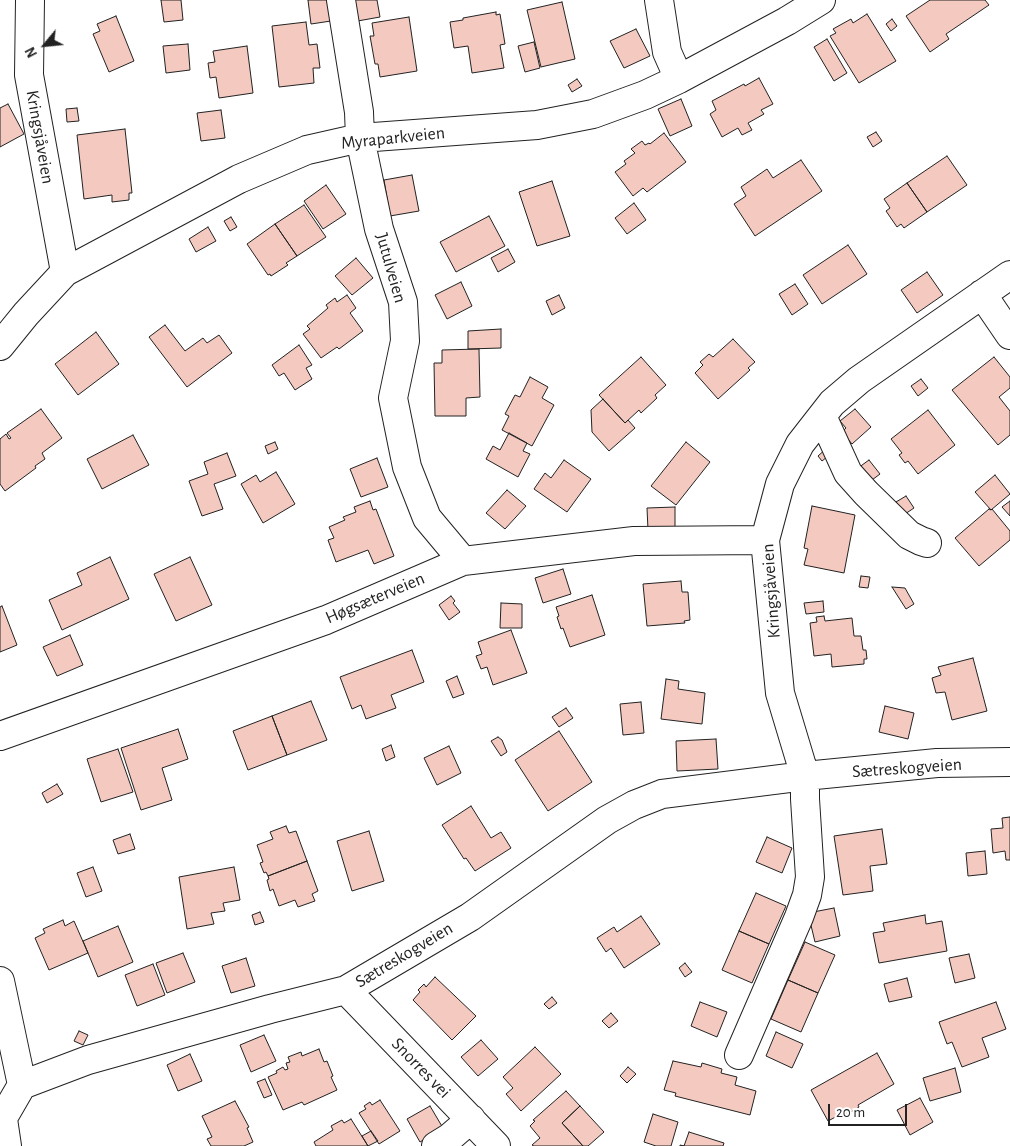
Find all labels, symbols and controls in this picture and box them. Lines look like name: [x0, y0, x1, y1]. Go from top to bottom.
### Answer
north arrow: [20, 20, 70, 70]
text: N: [23, 44, 40, 60]
street label: Kringsjåveien: [21, 88, 59, 186]
street label: Myraparkveien: [340, 122, 446, 154]
street label: Jutulveien: [371, 231, 411, 305]
street label: Kringsjåveien: [757, 543, 785, 639]
street label: Høgsæterveien: [322, 567, 428, 629]
street label: Sætreskogveien: [851, 753, 963, 783]
street label: Sætreskogveien: [351, 917, 457, 993]
street label: Snorres vei: [387, 1033, 455, 1103]
scale bar: [830, 1094, 909, 1126]
text: 20 m: [836, 1105, 865, 1120]

